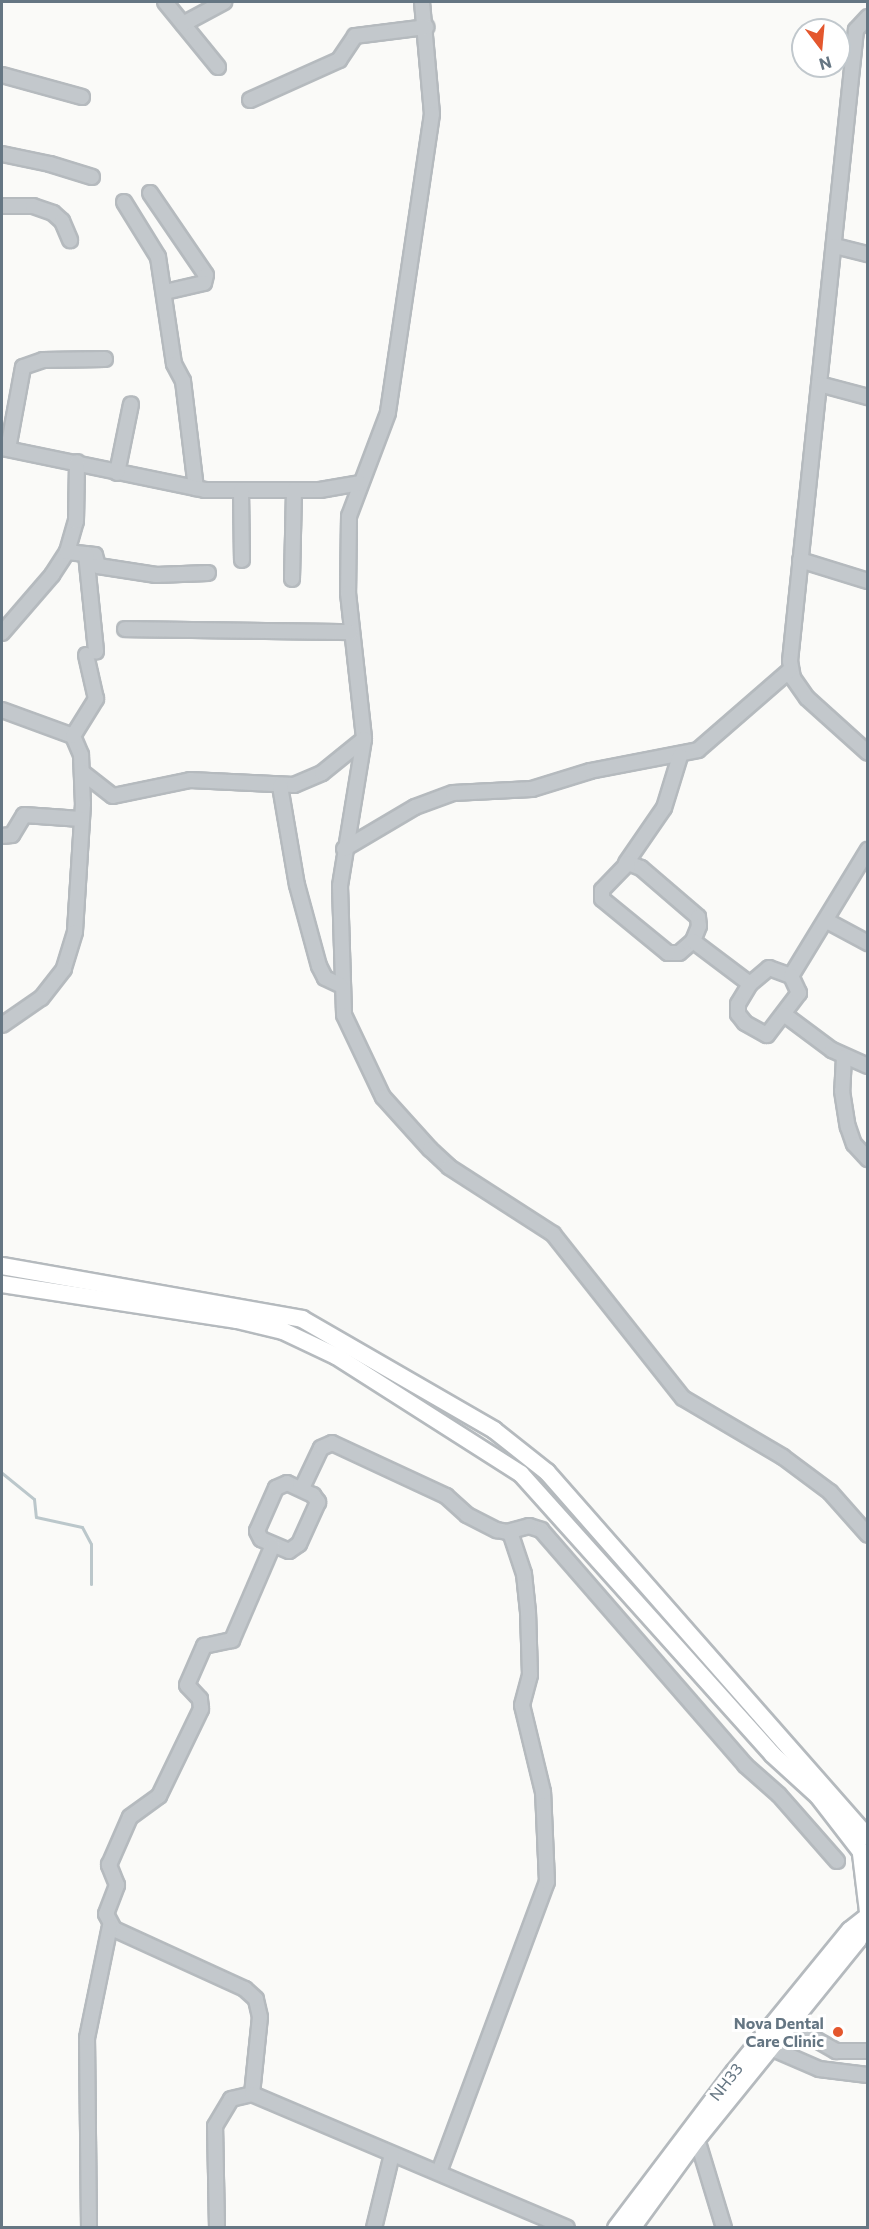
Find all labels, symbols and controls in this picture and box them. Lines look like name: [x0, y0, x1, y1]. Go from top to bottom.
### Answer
north arrow: [791, 18, 851, 78]
text: N: [817, 53, 834, 75]
place label: Nova Dental Care Clinic: [734, 2013, 824, 2051]
marker: Nova Dental Care Clinic: [829, 2023, 847, 2041]
street label: NH33: [705, 2059, 747, 2105]

